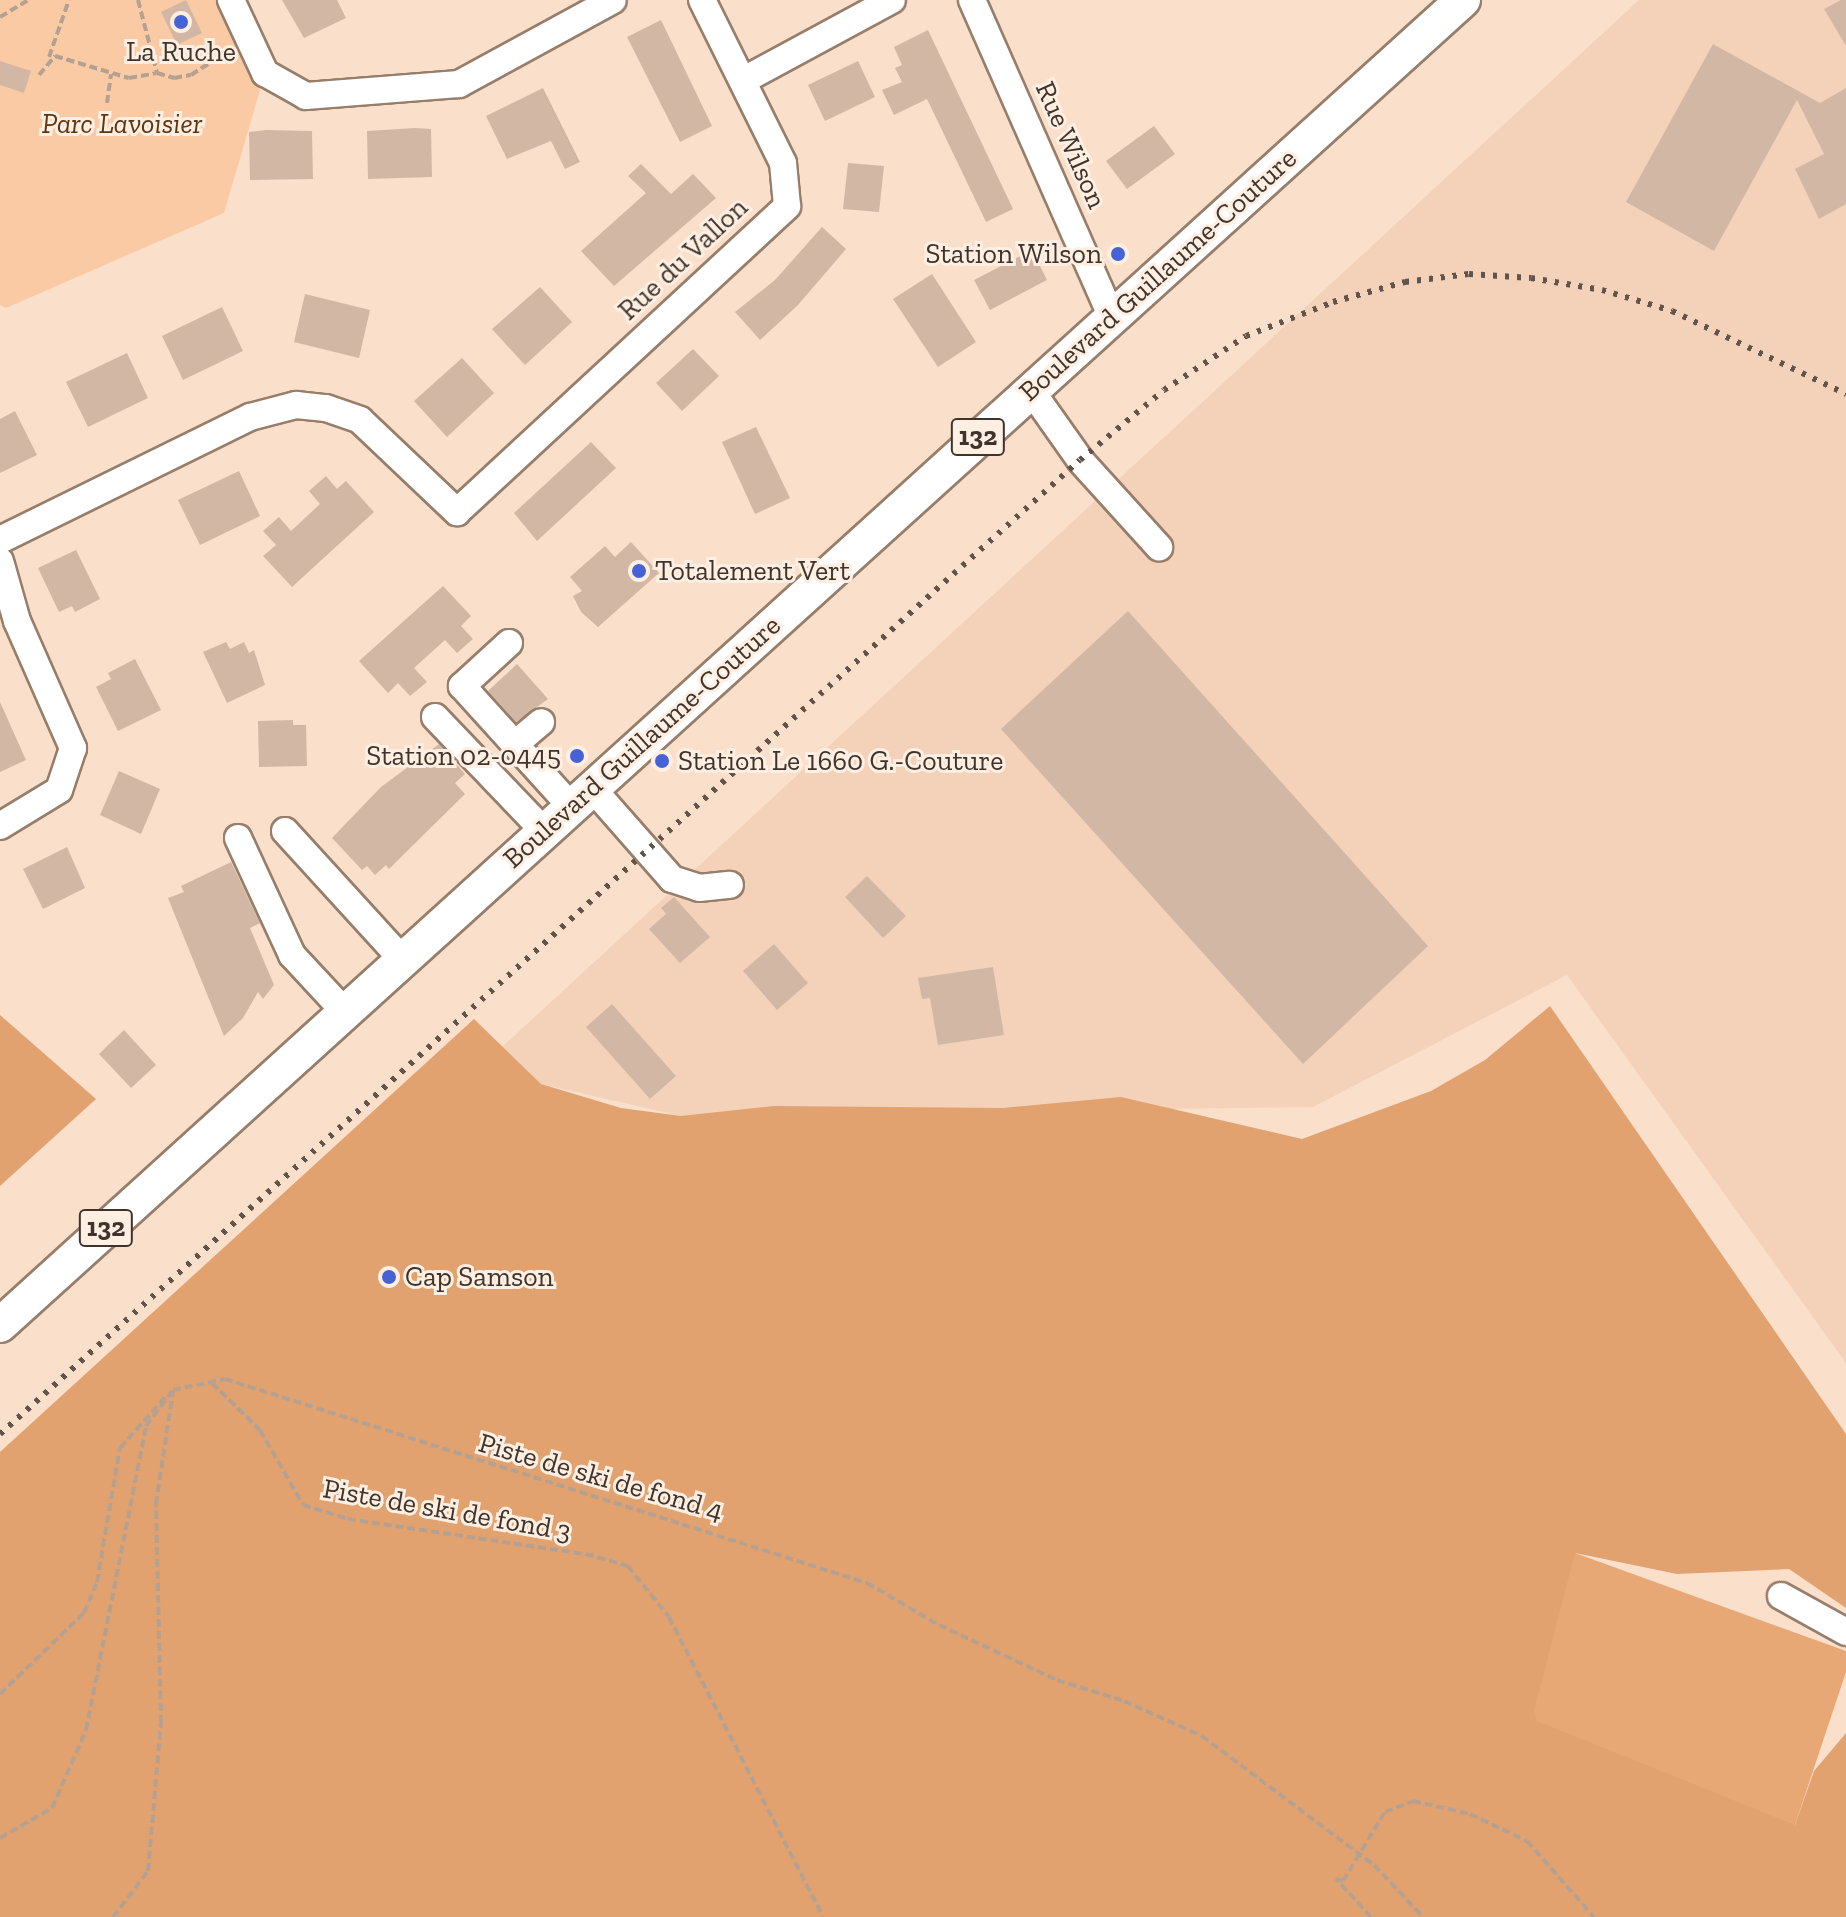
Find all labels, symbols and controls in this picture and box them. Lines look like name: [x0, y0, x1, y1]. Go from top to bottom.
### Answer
marker: La Ruche: [172, 13, 190, 31]
place label: La Ruche: [126, 35, 236, 69]
street label: Rue Wilson: [1028, 76, 1114, 214]
park label: Parc Lavoisier: [42, 107, 202, 141]
street label: Boulevard Guillaume-Couture: [1012, 142, 1304, 408]
street label: Rue du Vallon: [611, 190, 755, 328]
place label: Station Wilson: [925, 237, 1102, 271]
marker: Station Wilson: [1109, 245, 1127, 263]
road number: 132: [950, 415, 1006, 459]
place label: Totalement Vert: [655, 554, 851, 588]
marker: Totalement Vert: [630, 562, 648, 580]
street label: Boulevard Guillaume-Couture: [496, 609, 788, 875]
place label: Station 02-0445: [366, 739, 561, 773]
place label: Station Le 1660 G.-Couture: [678, 744, 1003, 778]
marker: Station 02-0445: [568, 747, 586, 765]
marker: Station Le 1660 G.-Couture: [653, 752, 671, 770]
road number: 132: [78, 1206, 134, 1250]
place label: Cap Samson: [405, 1260, 554, 1294]
marker: Cap Samson: [380, 1268, 398, 1286]
street label: Piste de ski de fond 4: [475, 1426, 727, 1528]
street label: Piste de ski de fond 3: [320, 1472, 574, 1548]

